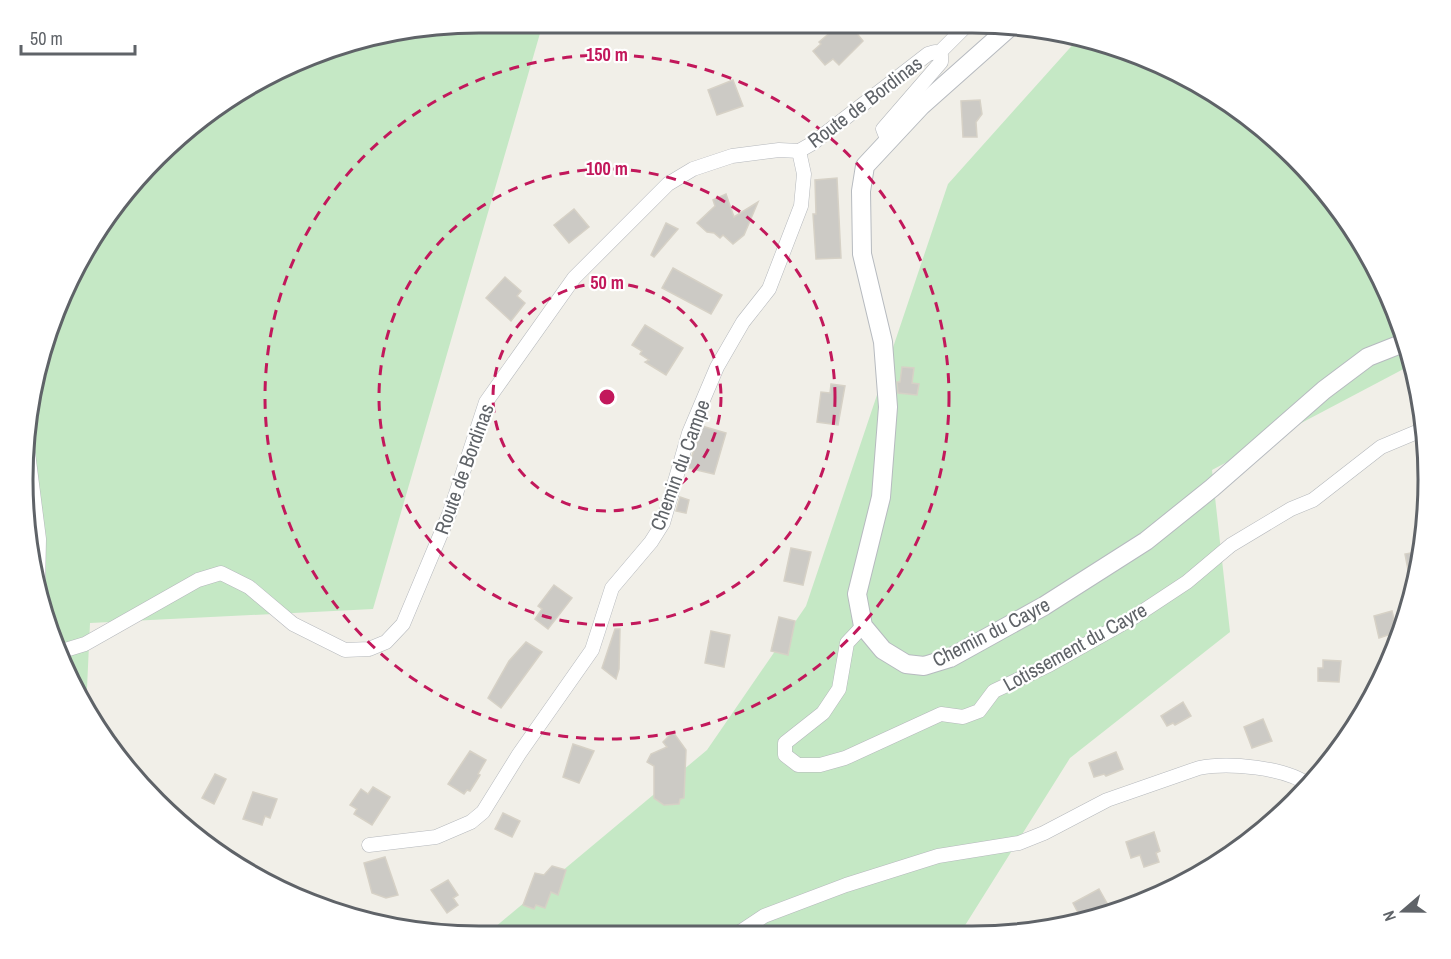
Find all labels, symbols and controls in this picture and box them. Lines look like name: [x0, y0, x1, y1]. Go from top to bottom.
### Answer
scale bar: [21, 18, 135, 56]
text: 50 m: [30, 26, 63, 51]
text: 150 m: [586, 42, 628, 67]
street label: Route de Bordinas: [802, 50, 927, 154]
text: 100 m: [586, 156, 628, 181]
text: 50 m: [590, 270, 624, 295]
centre of rings: [597, 387, 617, 407]
street label: Chemin du Campe: [643, 396, 716, 534]
street label: Route de Bordinas: [427, 400, 500, 538]
street label: Chemin du Cayre: [927, 590, 1054, 673]
street label: Lotissement du Cayre: [998, 596, 1151, 697]
north arrow: [1373, 881, 1433, 941]
text: N: [1377, 908, 1401, 924]

